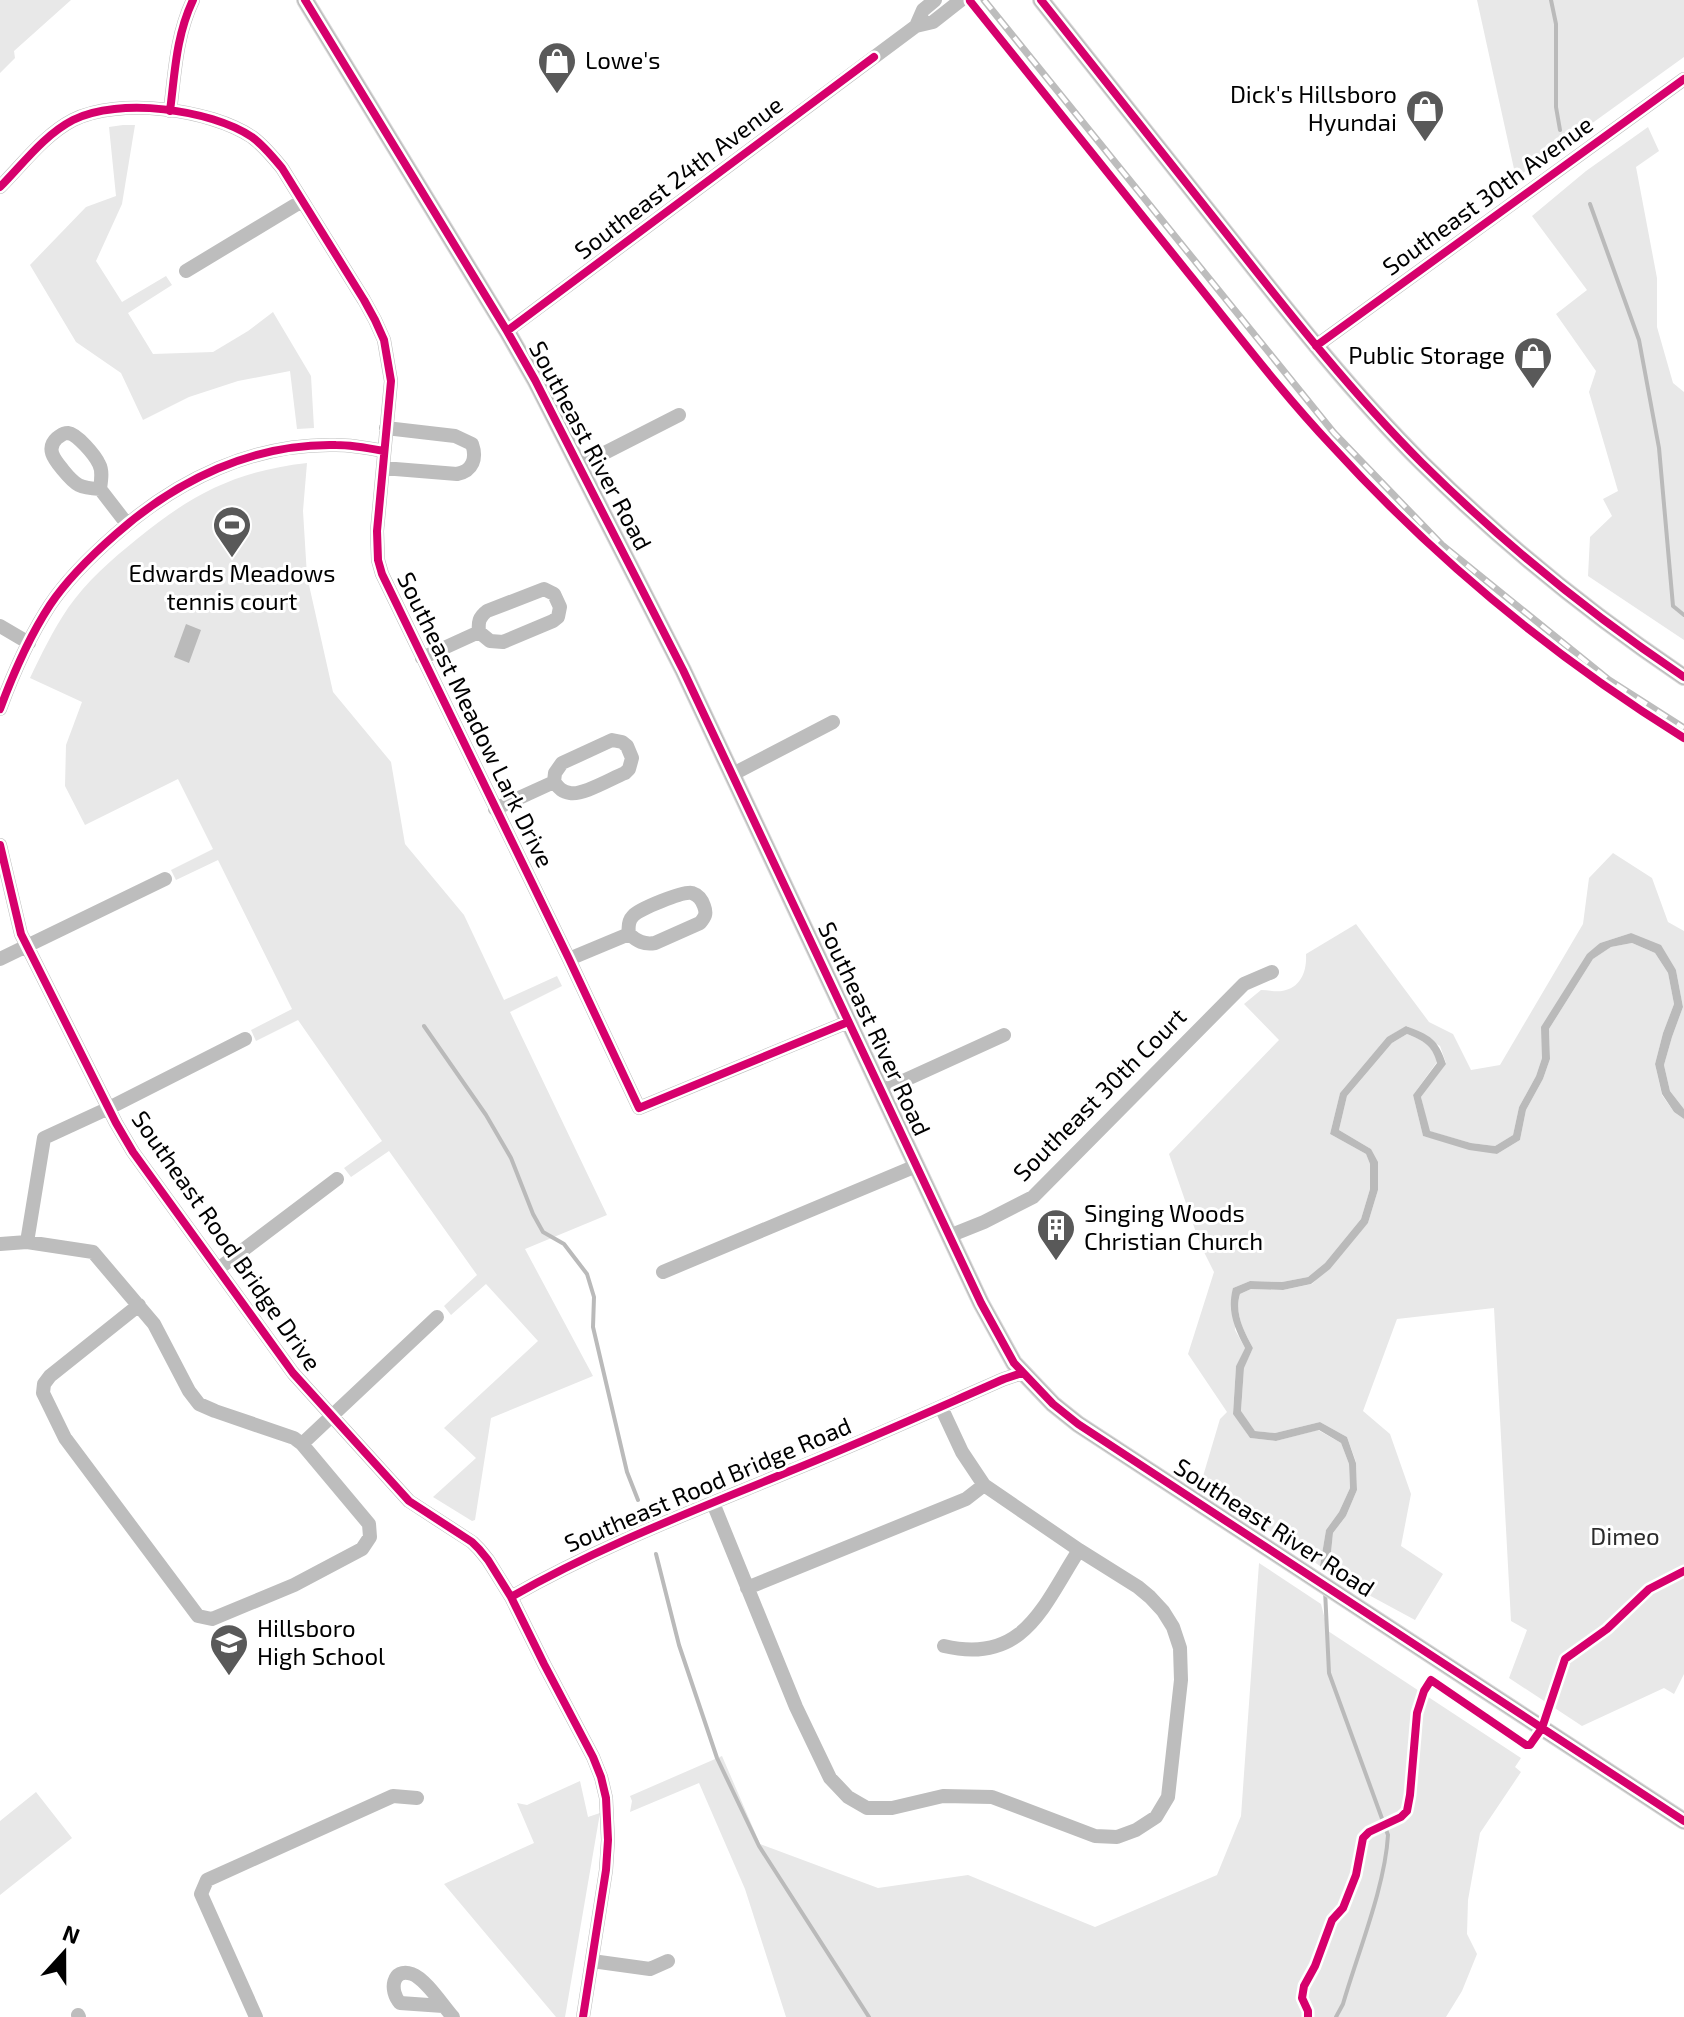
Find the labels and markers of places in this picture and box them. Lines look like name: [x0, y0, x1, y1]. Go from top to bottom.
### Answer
shop icon: Lowe's: [536, 40, 578, 95]
place label: Lowe's: [585, 45, 660, 74]
place label: Dick's Hillsboro Hyundai: [1230, 79, 1397, 136]
shop icon: Dick's Hillsboro Hyundai: [1404, 88, 1446, 143]
shop icon: Public Storage: [1512, 335, 1554, 390]
place label: Public Storage: [1348, 340, 1505, 369]
sports icon: Edwards Meadows tennis court: [211, 504, 253, 559]
place label: Edwards Meadows tennis court: [128, 558, 336, 615]
place label: Singing Woods Christian Church: [1084, 1198, 1263, 1255]
building icon: Singing Woods Christian Church: [1035, 1207, 1077, 1262]
place label: Hillsboro High School: [257, 1613, 385, 1670]
school or university icon: Hillsboro High School: [208, 1622, 250, 1677]

